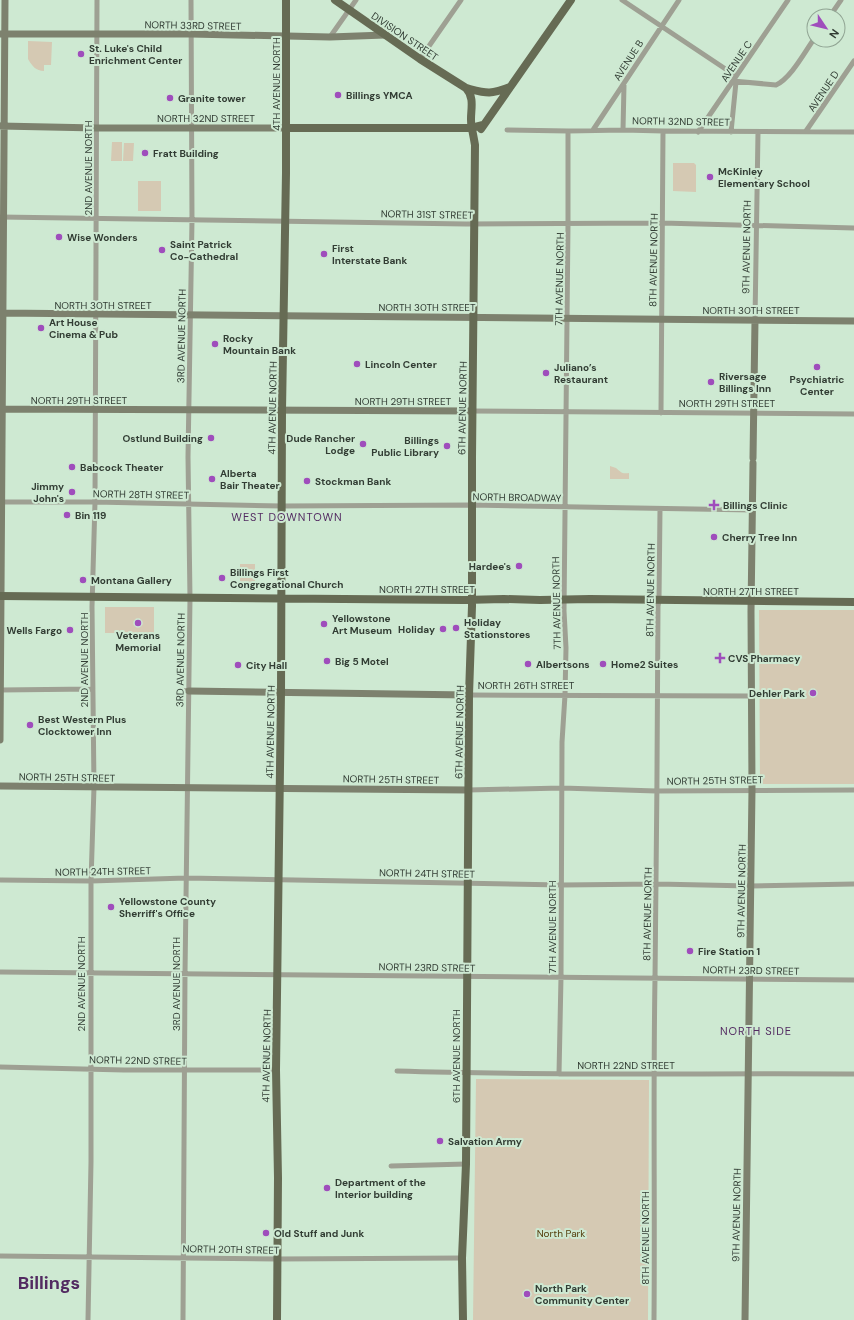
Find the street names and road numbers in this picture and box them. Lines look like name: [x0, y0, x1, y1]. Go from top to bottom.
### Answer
street label: DIVISION STREET: [369, 9, 441, 64]
street label: NORTH 33RD STREET: [144, 18, 242, 33]
street label: 4TH AVENUE NORTH: [270, 37, 283, 131]
street label: AVENUE B: [610, 38, 646, 83]
street label: AVENUE C: [718, 38, 755, 84]
street label: AVENUE D: [805, 68, 842, 114]
street label: NORTH 32ND STREET: [157, 112, 255, 125]
street label: NORTH 32ND STREET: [632, 114, 730, 129]
street label: 2ND AVENUE NORTH: [82, 120, 95, 216]
street label: 9TH AVENUE NORTH: [739, 200, 754, 294]
street label: NORTH 31ST STREET: [381, 207, 474, 222]
street label: 8TH AVENUE NORTH: [646, 213, 661, 307]
street label: 7TH AVENUE NORTH: [552, 232, 567, 326]
street label: 3RD AVENUE NORTH: [174, 289, 189, 383]
street label: NORTH 30TH STREET: [54, 299, 152, 312]
street label: NORTH 30TH STREET: [378, 301, 476, 314]
street label: NORTH 30TH STREET: [702, 304, 800, 317]
street label: 4TH AVENUE NORTH: [265, 361, 280, 455]
street label: 6TH AVENUE NORTH: [455, 361, 470, 455]
street label: NORTH 29TH STREET: [31, 394, 128, 407]
street label: NORTH 29TH STREET: [355, 395, 452, 408]
street label: NORTH 29TH STREET: [679, 397, 776, 410]
street label: NORTH 28TH STREET: [93, 487, 190, 502]
street label: NORTH BROADWAY: [472, 490, 562, 505]
street label: 8TH AVENUE NORTH: [643, 543, 658, 637]
street label: 7TH AVENUE NORTH: [549, 556, 564, 650]
street label: NORTH 27TH STREET: [379, 583, 475, 596]
street label: NORTH 27TH STREET: [703, 585, 799, 598]
street label: 2ND AVENUE NORTH: [78, 612, 91, 708]
street label: 3RD AVENUE NORTH: [173, 613, 188, 707]
street label: NORTH 26TH STREET: [478, 679, 575, 692]
street label: 4TH AVENUE NORTH: [263, 685, 278, 779]
street label: 6TH AVENUE NORTH: [452, 685, 467, 779]
street label: NORTH 25TH STREET: [19, 770, 116, 785]
street label: NORTH 25TH STREET: [343, 772, 440, 787]
street label: NORTH 25TH STREET: [667, 773, 764, 788]
street label: 9TH AVENUE NORTH: [734, 844, 749, 938]
street label: NORTH 24TH STREET: [55, 864, 152, 879]
street label: NORTH 24TH STREET: [379, 866, 476, 881]
street label: 8TH AVENUE NORTH: [640, 867, 655, 961]
street label: 7TH AVENUE NORTH: [546, 880, 559, 974]
street label: 2ND AVENUE NORTH: [75, 936, 88, 1032]
street label: 3RD AVENUE NORTH: [170, 937, 183, 1031]
street label: NORTH 23RD STREET: [378, 960, 476, 975]
street label: NORTH 23RD STREET: [702, 963, 800, 978]
street label: 4TH AVENUE NORTH: [259, 1009, 274, 1103]
street label: 6TH AVENUE NORTH: [450, 1009, 463, 1103]
street label: NORTH 22ND STREET: [89, 1053, 187, 1068]
street label: NORTH 22ND STREET: [577, 1059, 675, 1072]
street label: 9TH AVENUE NORTH: [729, 1168, 744, 1262]
street label: 8TH AVENUE NORTH: [639, 1191, 652, 1285]
street label: NORTH 20TH STREET: [182, 1242, 280, 1257]

